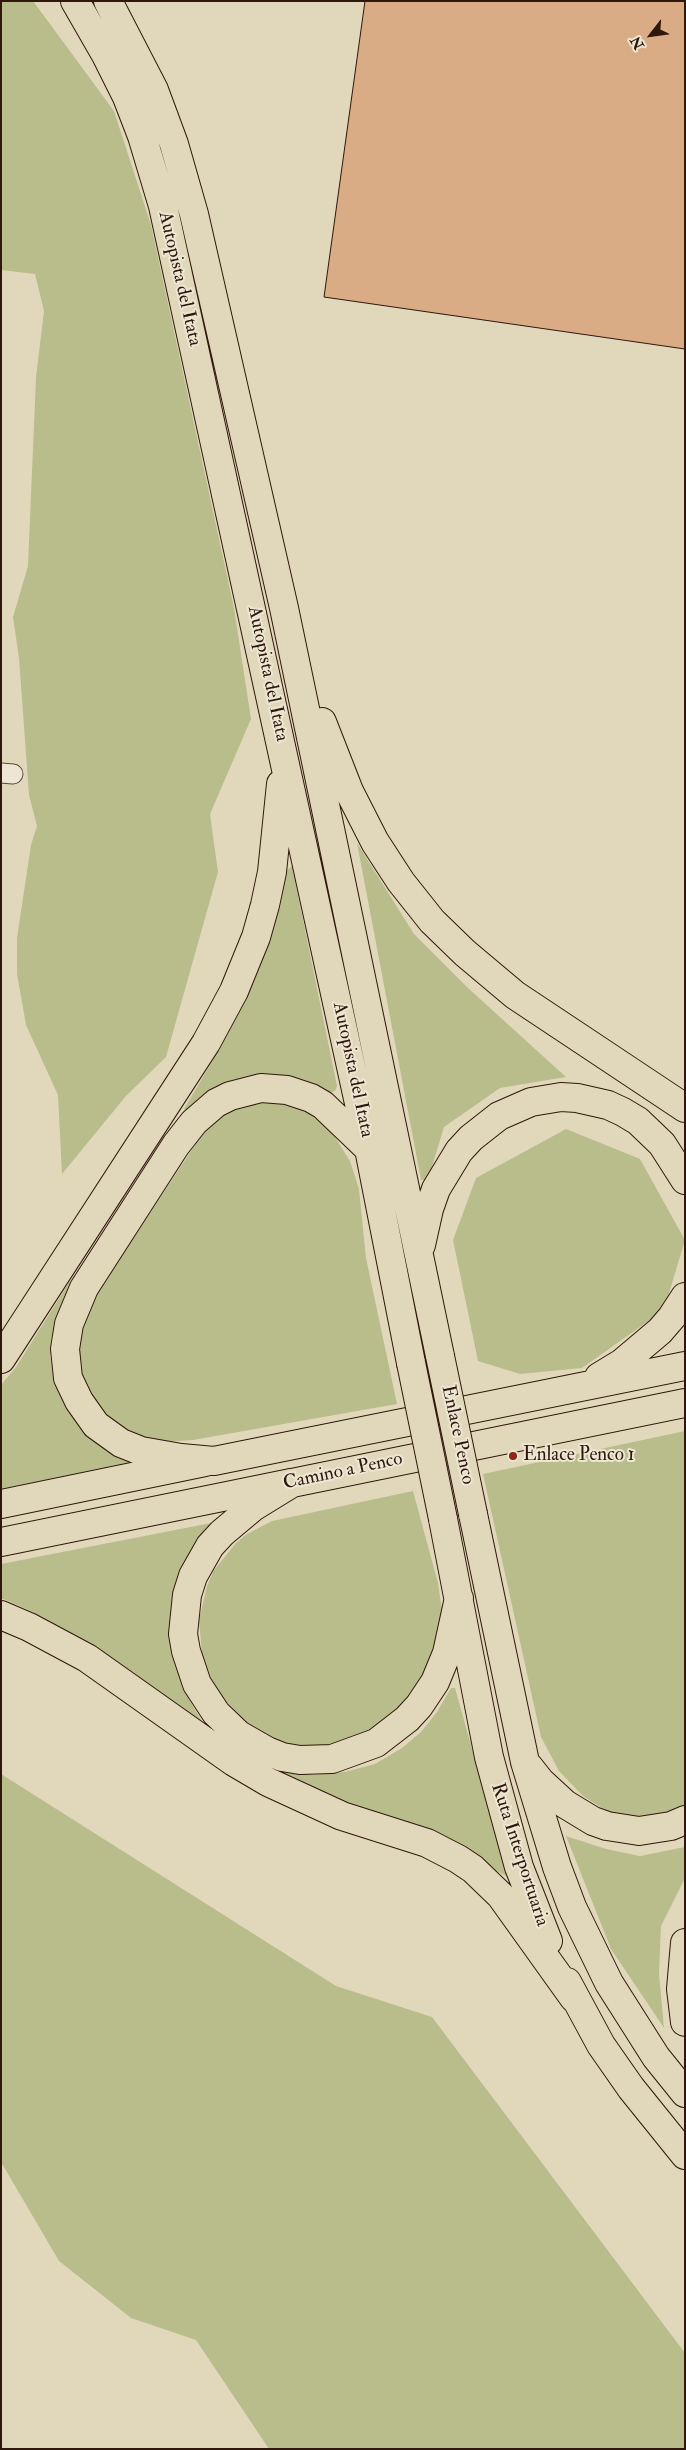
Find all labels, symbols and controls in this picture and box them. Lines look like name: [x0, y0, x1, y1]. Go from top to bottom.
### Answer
north arrow: [626, 10, 676, 60]
text: N: [627, 33, 648, 52]
street label: Autopista del Itata: [152, 209, 206, 349]
street label: Autopista del Itata: [242, 604, 292, 744]
street label: Autopista del Itata: [327, 1000, 377, 1140]
street label: Enlace Penco: [435, 1383, 479, 1487]
place label: Enlace Penco 1: [523, 1445, 635, 1467]
street label: Camino a Penco: [281, 1448, 405, 1496]
marker: Enlace Penco 1: [507, 1450, 519, 1462]
street label: Ruta Interportuaria: [485, 1780, 553, 1930]

